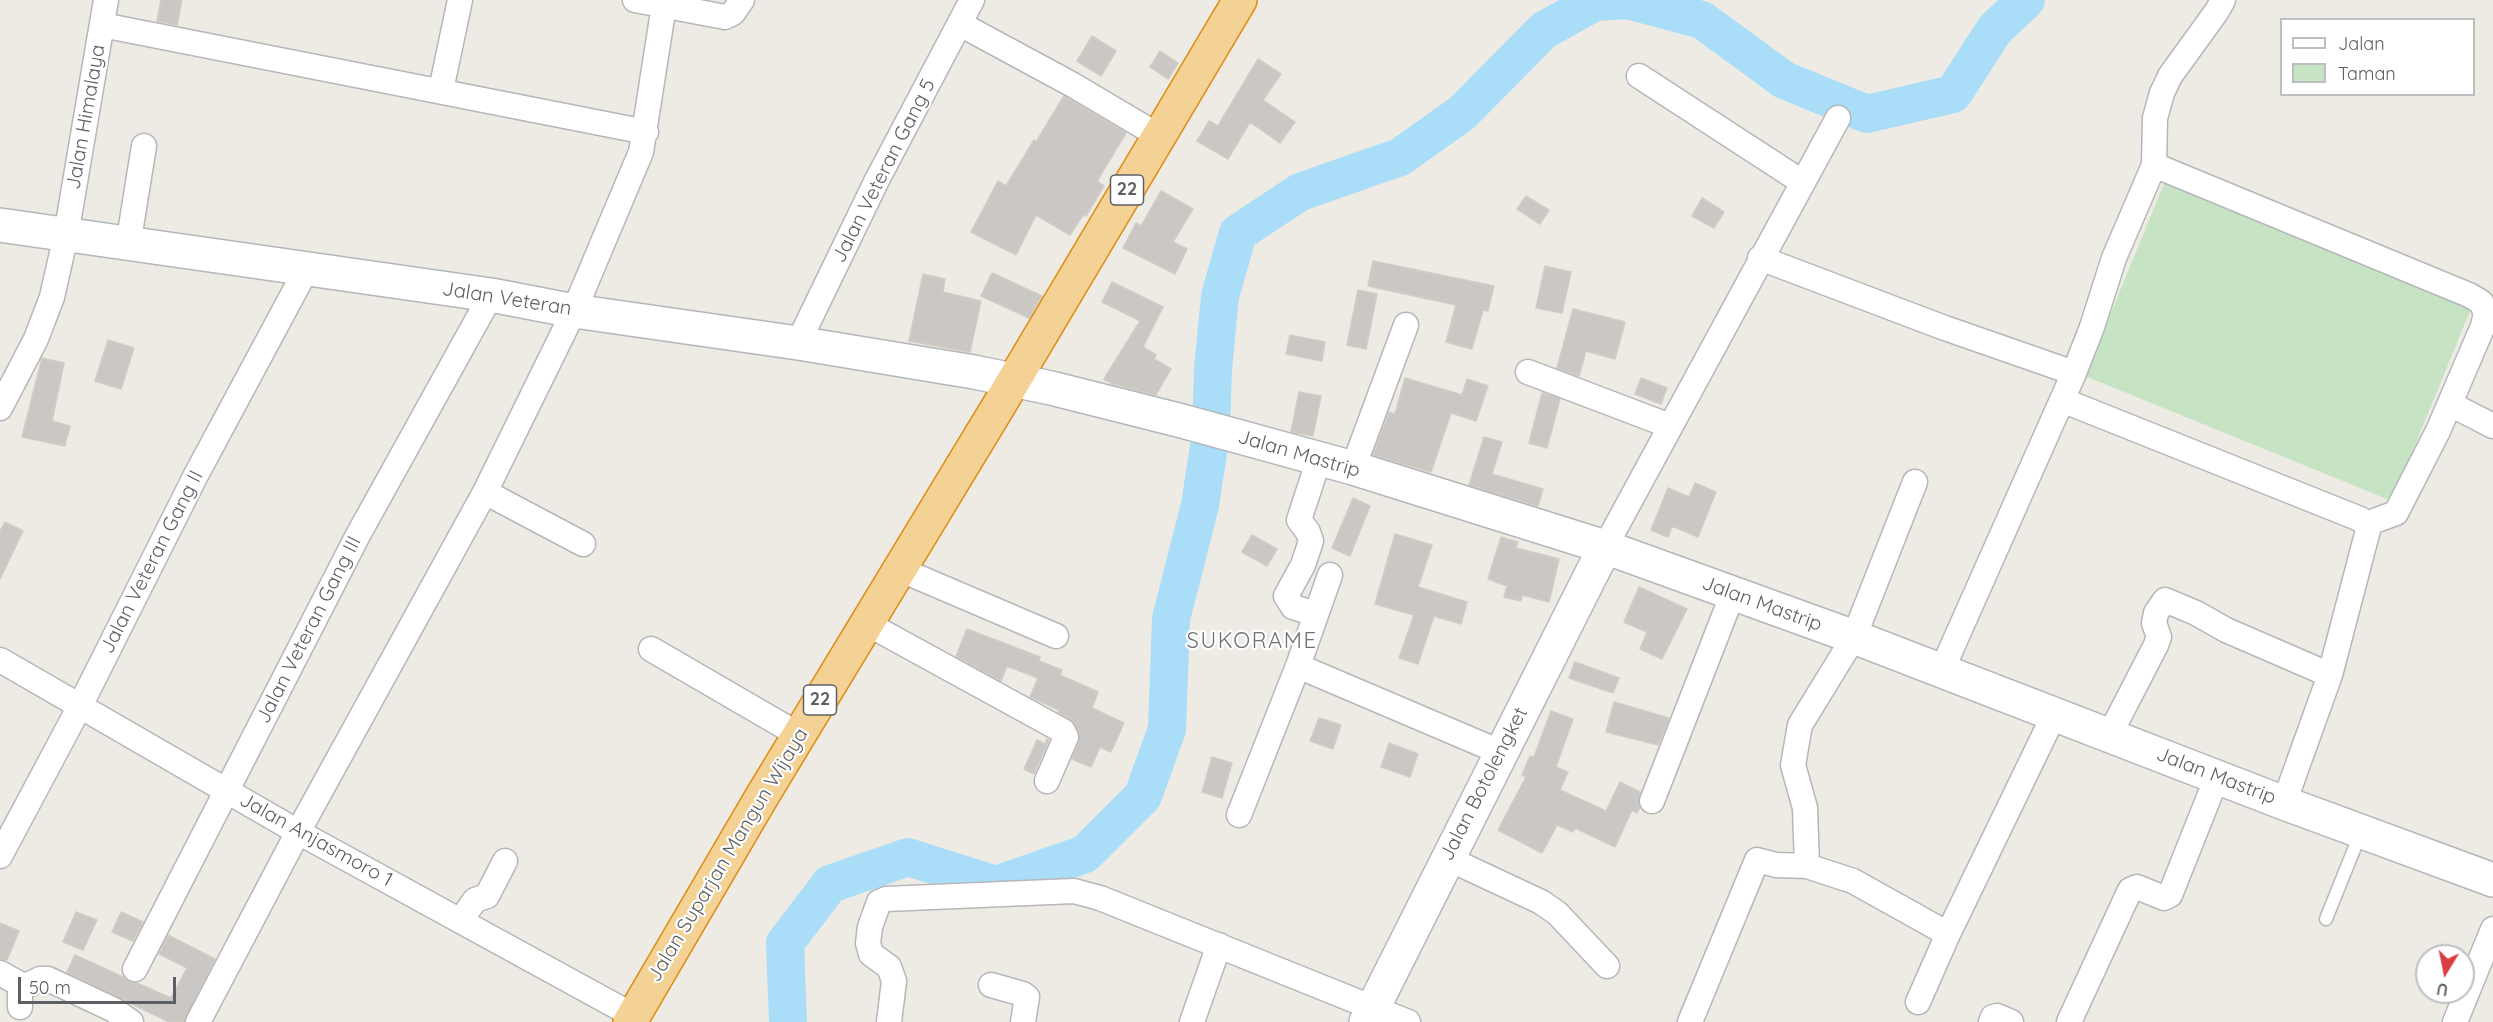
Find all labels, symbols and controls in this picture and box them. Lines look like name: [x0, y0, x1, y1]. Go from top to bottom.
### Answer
legend: [2280, 18, 2475, 96]
text: Jalan: [2338, 32, 2385, 55]
street label: Jalan Himalaya: [61, 43, 111, 191]
text: Taman: [2338, 62, 2396, 85]
street label: Jalan Veteran Gang 5: [827, 75, 941, 267]
road number: 22: [1110, 175, 1144, 205]
street label: Jalan Veteran: [441, 277, 573, 321]
street label: Jalan Mastrip: [1235, 425, 1363, 483]
street label: Jalan Veteran Gang II: [95, 467, 209, 657]
street label: Jalan Veteran Gang III: [251, 532, 367, 728]
street label: Jalan Mastrip: [1699, 571, 1825, 637]
district label: SUKORAME: [1187, 628, 1317, 654]
road number: 22: [804, 685, 836, 715]
street label: Jalan Botolengket: [1435, 703, 1533, 865]
street label: Jalan Suparjan Mangun Wijaya: [643, 724, 813, 986]
street label: Jalan Mastrip: [2153, 742, 2279, 810]
street label: Jalan Anjasmoro 1: [235, 788, 397, 892]
north arrow: [2415, 944, 2475, 1004]
scale bar: [21, 965, 178, 1003]
text: 50 m: [29, 976, 71, 999]
text: U: [2435, 979, 2450, 1001]

